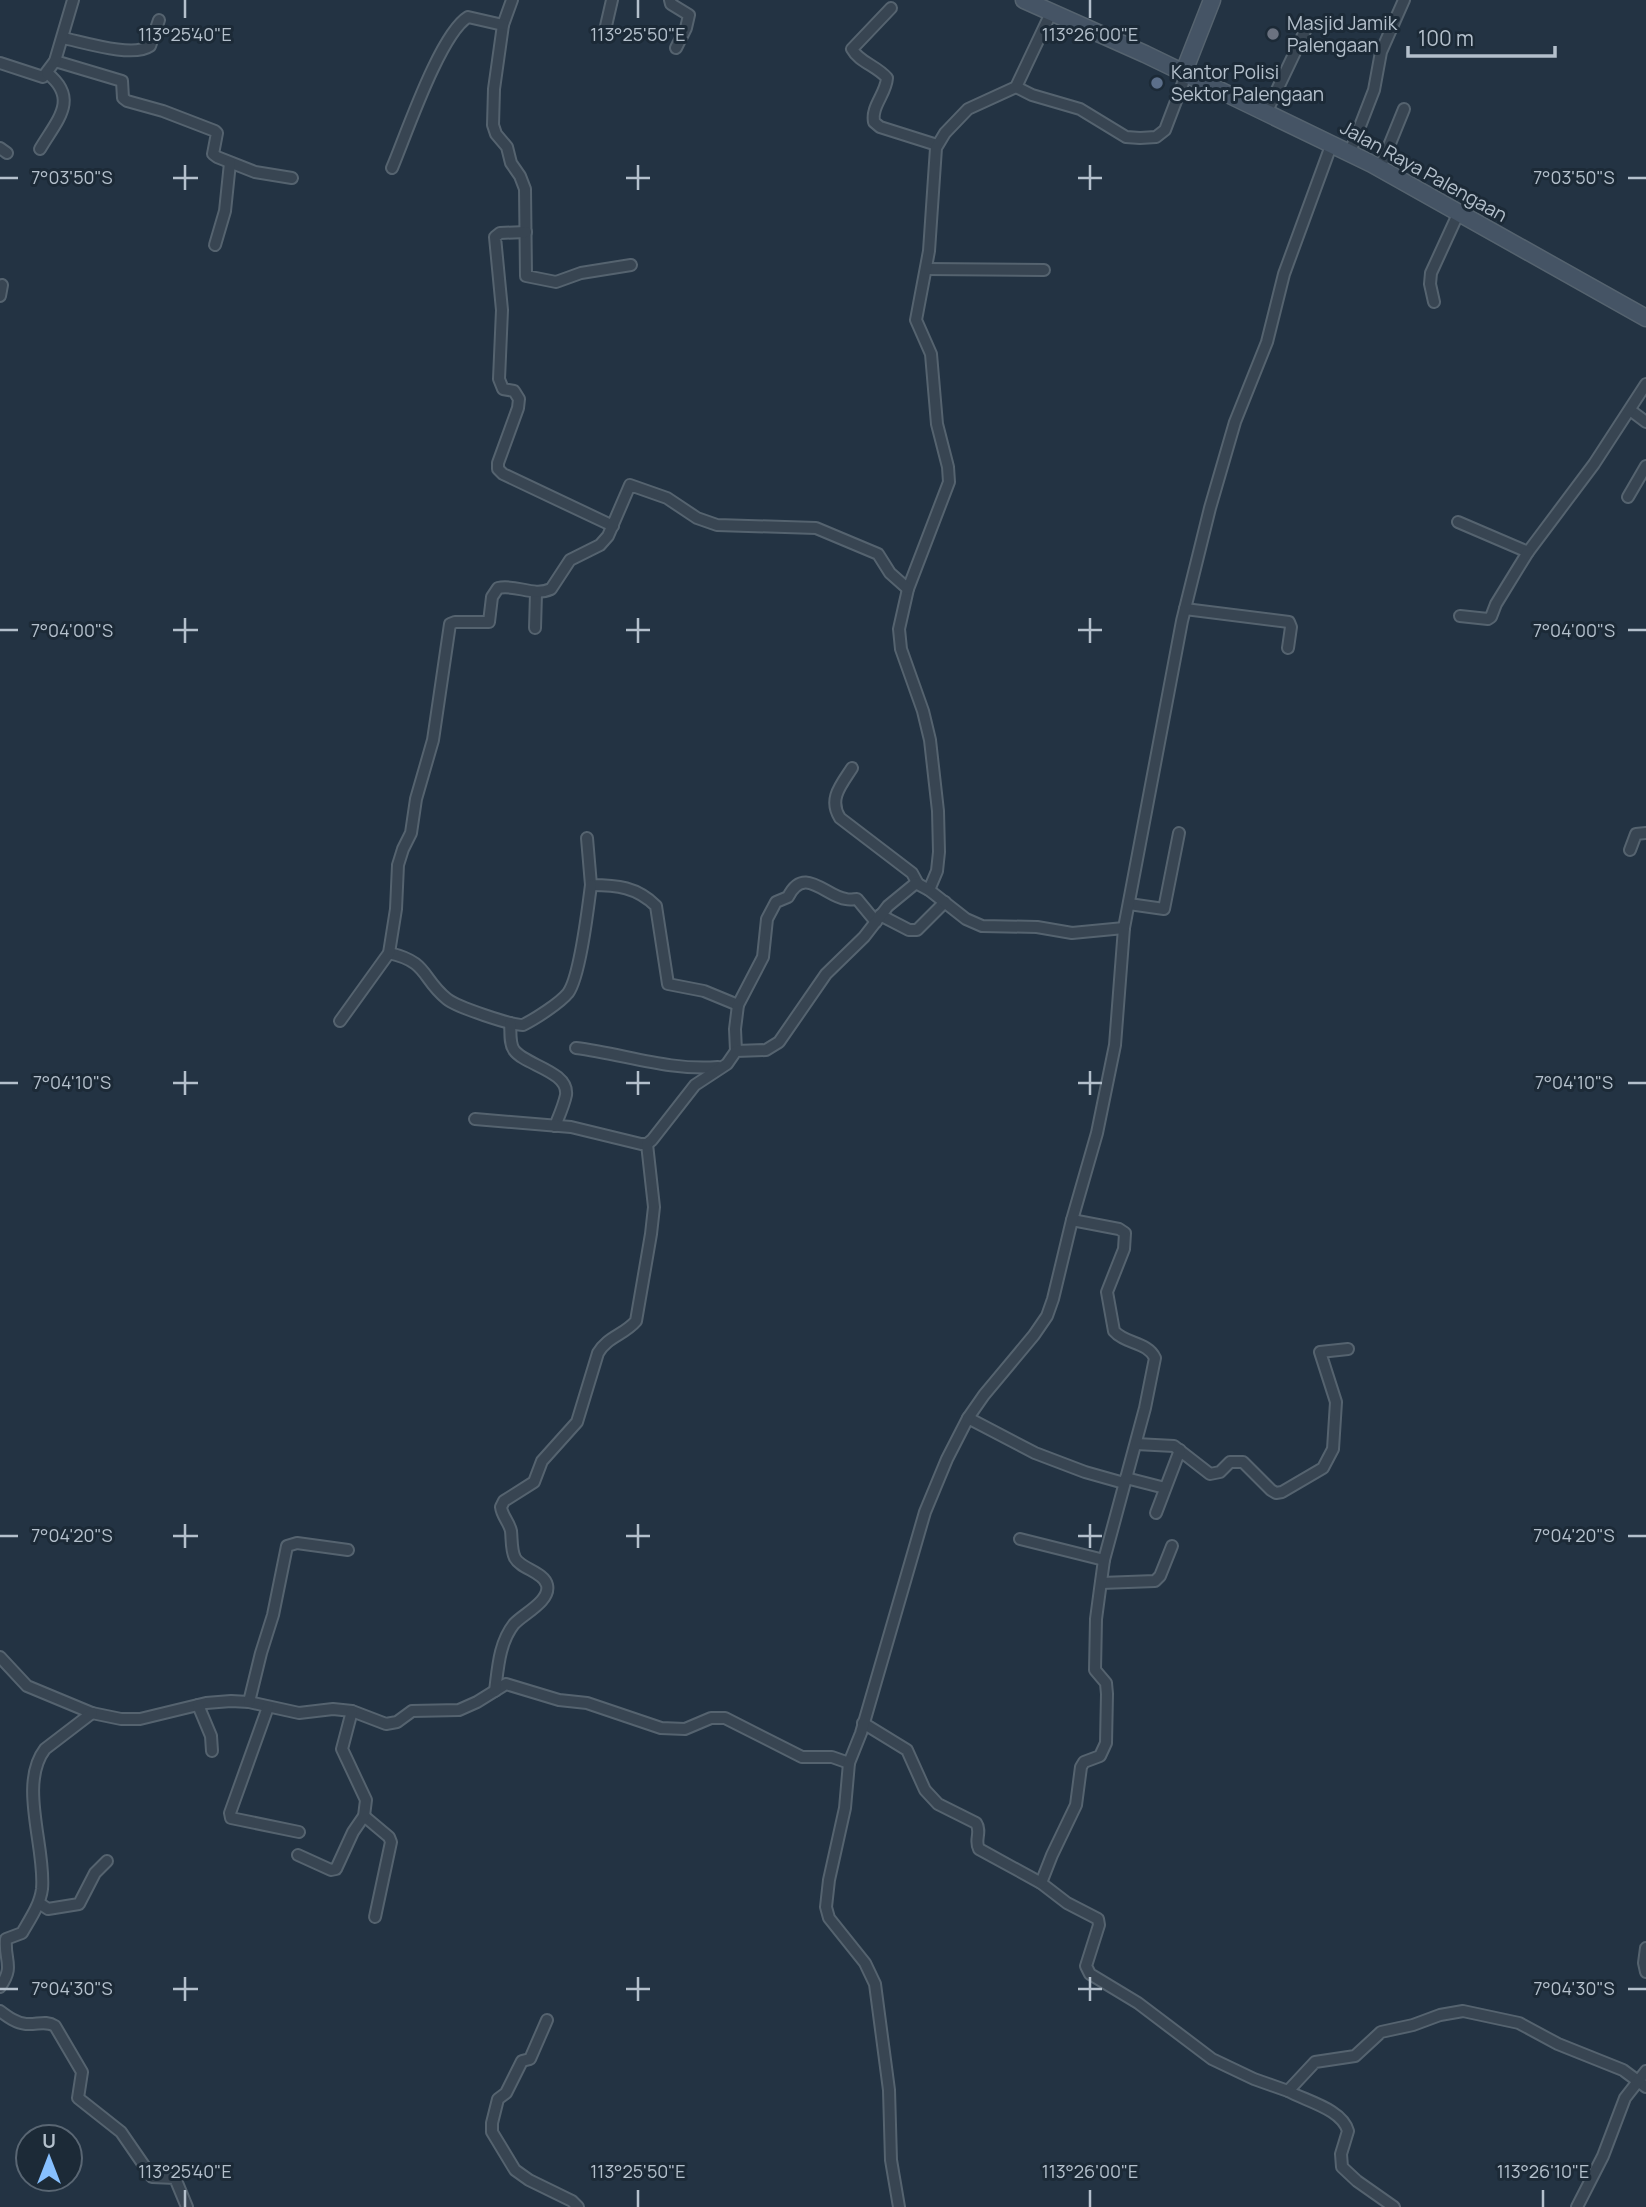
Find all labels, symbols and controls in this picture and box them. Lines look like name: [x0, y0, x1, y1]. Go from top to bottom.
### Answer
place label: Masjid Jamik Palengaan: [1287, 10, 1398, 58]
scale bar: [1408, 14, 1555, 58]
text: 113°25'40"E: [138, 22, 232, 46]
text: 113°25'50"E: [590, 22, 686, 46]
text: 113°26'00"E: [1042, 22, 1138, 46]
text: 100 m: [1418, 24, 1474, 52]
marker: Masjid Jamik Palengaan: [1265, 26, 1281, 42]
place label: Kantor Polisi Sektor Palengaan: [1171, 59, 1324, 107]
marker: Kantor Polisi Sektor Palengaan: [1149, 75, 1165, 91]
street label: Jalan Raya Palengaan: [1336, 114, 1512, 228]
text: 7°03'50"S: [31, 165, 113, 189]
text: 7°03'50"S: [1533, 165, 1615, 189]
text: 7°04'00"S: [31, 618, 113, 642]
text: 7°04'00"S: [1533, 618, 1615, 642]
text: 7°04'10"S: [33, 1070, 111, 1094]
text: 7°04'10"S: [1535, 1070, 1613, 1094]
text: 7°04'20"S: [31, 1523, 113, 1547]
text: 7°04'20"S: [1533, 1523, 1615, 1547]
text: 7°04'30"S: [31, 1976, 113, 2000]
text: 7°04'30"S: [1533, 1976, 1615, 2000]
north arrow: [14, 2123, 84, 2193]
text: U: [42, 2128, 56, 2154]
text: 113°25'40"E: [138, 2159, 232, 2183]
text: 113°25'50"E: [590, 2159, 686, 2183]
text: 113°26'00"E: [1042, 2159, 1138, 2183]
text: 113°26'10"E: [1497, 2159, 1589, 2183]

